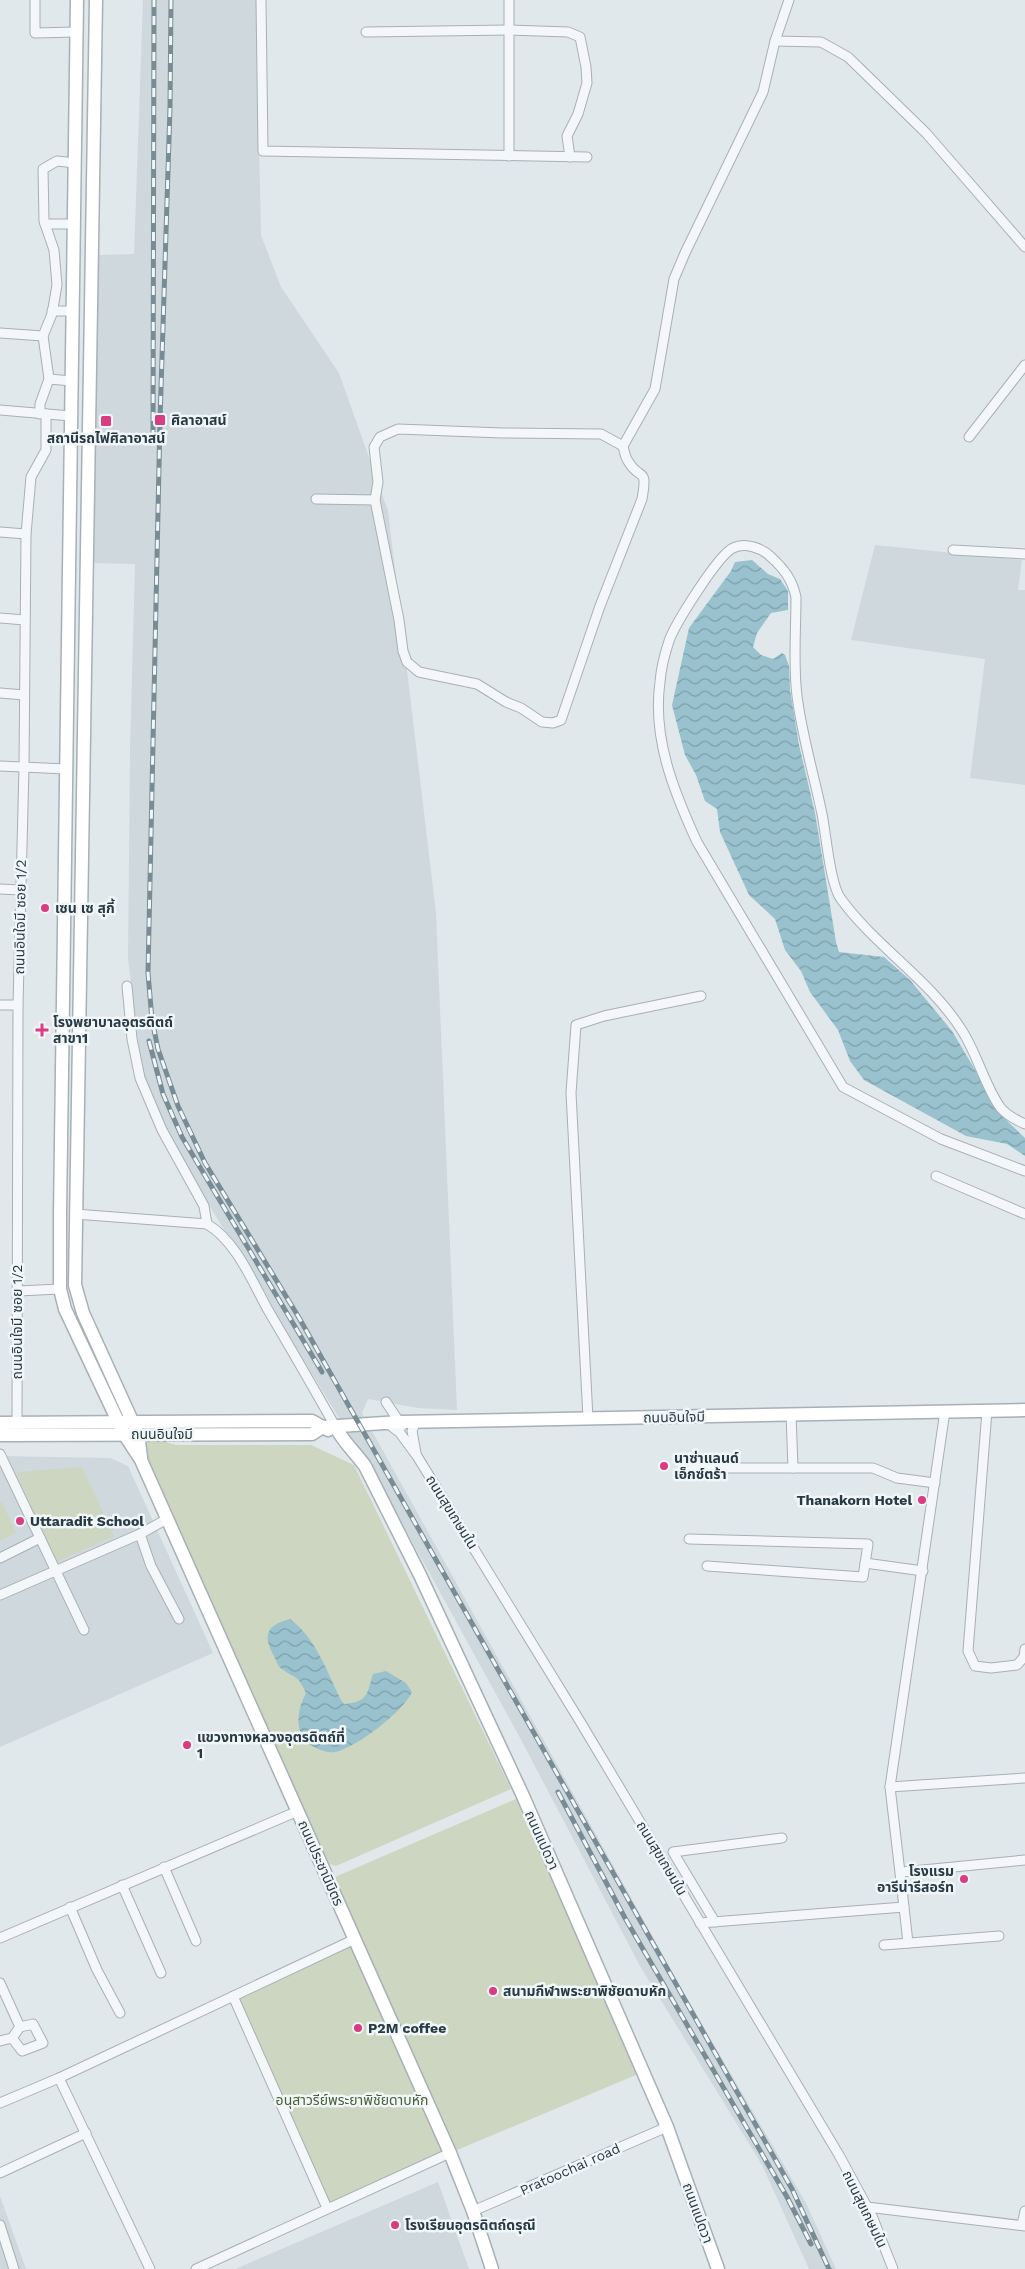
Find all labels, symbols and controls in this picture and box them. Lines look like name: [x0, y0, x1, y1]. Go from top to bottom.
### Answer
place label: ศิลาอาสน์: [171, 412, 227, 428]
marker: ศิลาอาสน์: [153, 413, 167, 427]
marker: สถานีรถไฟศิลาอาสน์: [99, 414, 113, 428]
place label: สถานีรถไฟศิลาอาสน์: [47, 430, 165, 446]
street label: ถนนอินใจมี ซอย 1/2: [11, 859, 29, 975]
place label: เซน เซ สุกี้: [55, 898, 116, 917]
marker: เซน เซ สุกี้: [39, 902, 51, 914]
place label: โรงพยาบาลอุตรดิตถ์ สาขา1: [53, 1014, 173, 1046]
marker: โรงพยาบาลอุตรดิตถ์ สาขา1: [35, 1023, 49, 1037]
street label: ถนนอินใจมี ซอย 1/2: [9, 1264, 25, 1380]
street label: ถนนอินใจมี: [643, 1408, 705, 1426]
street label: ถนนอินใจมี: [131, 1426, 193, 1442]
place label: นาซ่าแลนด์ เอ็กซ์ตร้า: [674, 1450, 739, 1482]
marker: นาซ่าแลนด์ เอ็กซ์ตร้า: [658, 1460, 670, 1472]
street label: ถนนสุขเกษมใน: [422, 1472, 481, 1552]
place label: Thanakorn Hotel: [796, 1492, 912, 1508]
marker: Thanakorn Hotel: [916, 1494, 928, 1506]
place label: Uttaradit School: [30, 1513, 144, 1529]
marker: Uttaradit School: [14, 1515, 26, 1527]
place label: แขวงทางหลวงอุตรดิตถ์ที่ 1: [197, 1727, 345, 1761]
marker: แขวงทางหลวงอุตรดิตถ์ที่ 1: [181, 1739, 193, 1751]
street label: ถนนแปดวา: [522, 1808, 562, 1872]
street label: ถนนประชานิมิตร: [295, 1818, 347, 1908]
street label: ถนนสุขเกษมใน: [633, 1818, 690, 1899]
place label: โรงแรม อารีน่ารีสอร์ท: [877, 1863, 954, 1895]
marker: โรงแรม อารีน่ารีสอร์ท: [958, 1873, 970, 1885]
place label: สนามกีฬาพระยาพิชัยดาบหัก: [503, 1983, 666, 1999]
marker: สนามกีฬาพระยาพิชัยดาบหัก: [487, 1985, 499, 1997]
place label: P2M coffee: [368, 2020, 446, 2036]
marker: P2M coffee: [352, 2022, 364, 2034]
park label: อนุสาวรีย์พระยาพิชัยดาบหัก: [276, 2092, 428, 2109]
street label: Pratoochai road: [517, 2140, 623, 2198]
street label: ถนนสุขเกษมใน: [839, 2168, 891, 2251]
street label: ถนนแปดวา: [680, 2181, 716, 2245]
place label: โรงเรียนอุตรดิตถ์ดรุณี: [405, 2217, 536, 2234]
marker: โรงเรียนอุตรดิตถ์ดรุณี: [389, 2219, 401, 2231]

